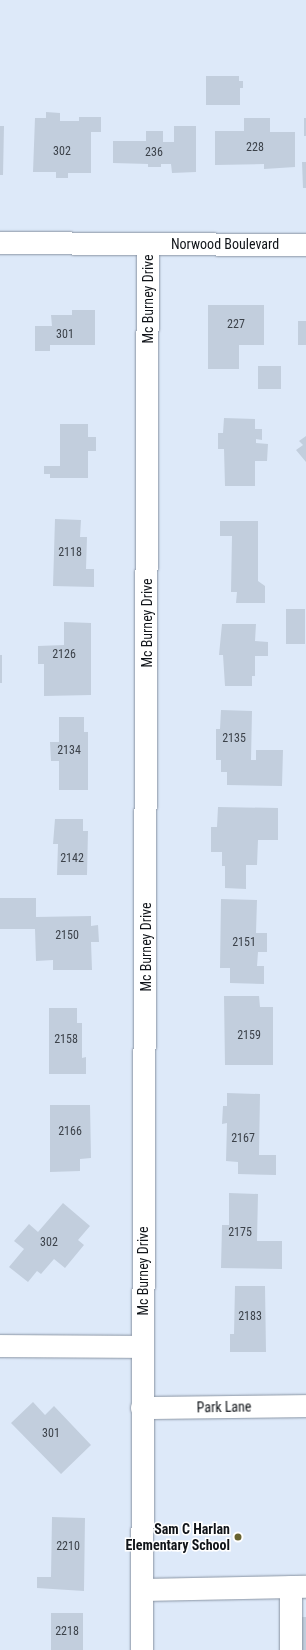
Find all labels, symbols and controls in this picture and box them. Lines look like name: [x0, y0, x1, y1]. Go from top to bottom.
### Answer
house number: 228: [246, 141, 264, 155]
house number: 302: [53, 145, 71, 159]
house number: 236: [145, 146, 163, 160]
street label: Norwood Boulevard: [171, 236, 279, 252]
street label: Mc Burney Drive: [140, 254, 156, 344]
house number: 227: [227, 318, 245, 332]
house number: 301: [56, 328, 74, 342]
house number: 2118: [58, 546, 82, 560]
street label: Mc Burney Drive: [139, 578, 155, 668]
house number: 2126: [52, 648, 76, 662]
house number: 2135: [222, 732, 246, 746]
house number: 2134: [57, 744, 81, 758]
house number: 2142: [60, 852, 84, 866]
street label: Mc Burney Drive: [138, 902, 154, 992]
house number: 2150: [55, 929, 79, 943]
house number: 2151: [232, 936, 256, 950]
house number: 2159: [237, 1029, 261, 1043]
house number: 2158: [54, 1033, 78, 1047]
house number: 2166: [58, 1125, 82, 1139]
house number: 2167: [231, 1132, 255, 1146]
street label: Mc Burney Drive: [135, 1226, 151, 1316]
house number: 2175: [228, 1226, 252, 1240]
house number: 302: [40, 1236, 58, 1250]
house number: 2183: [238, 1310, 262, 1324]
street label: Park Lane: [196, 1398, 252, 1416]
house number: 301: [42, 1427, 60, 1441]
place label: Sam C Harlan Elementary School: [125, 1521, 230, 1554]
marker: Sam C Harlan Elementary School: [233, 1532, 243, 1542]
house number: 2210: [56, 1540, 80, 1554]
house number: 2218: [55, 1625, 79, 1639]

